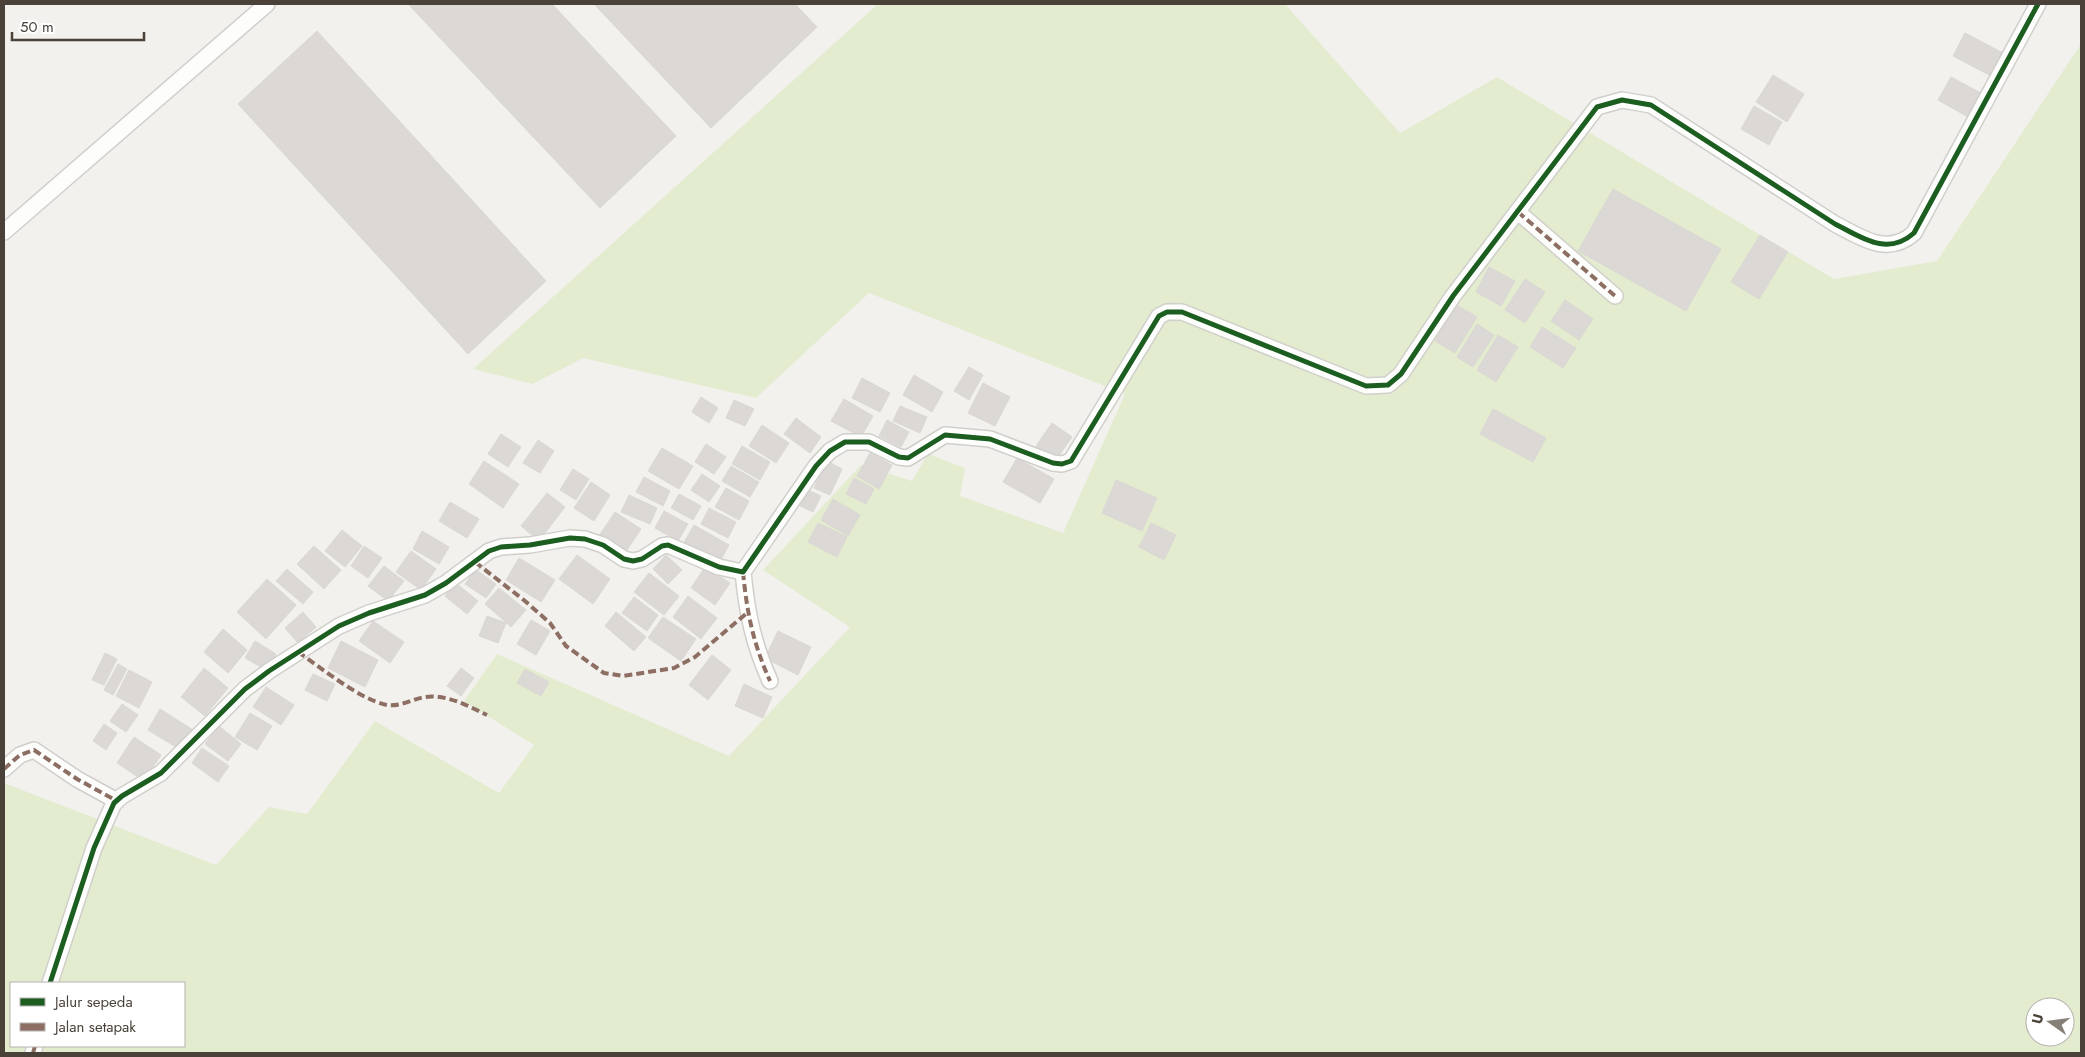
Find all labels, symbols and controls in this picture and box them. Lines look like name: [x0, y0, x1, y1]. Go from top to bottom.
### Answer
scale bar: [12, 10, 145, 42]
text: 50 m: [20, 16, 54, 38]
legend: [10, 982, 185, 1047]
text: Jalur sepeda: [53, 991, 133, 1013]
north arrow: [2025, 997, 2075, 1047]
text: U: [2026, 1012, 2048, 1026]
text: Jalan setapak: [53, 1016, 136, 1038]

